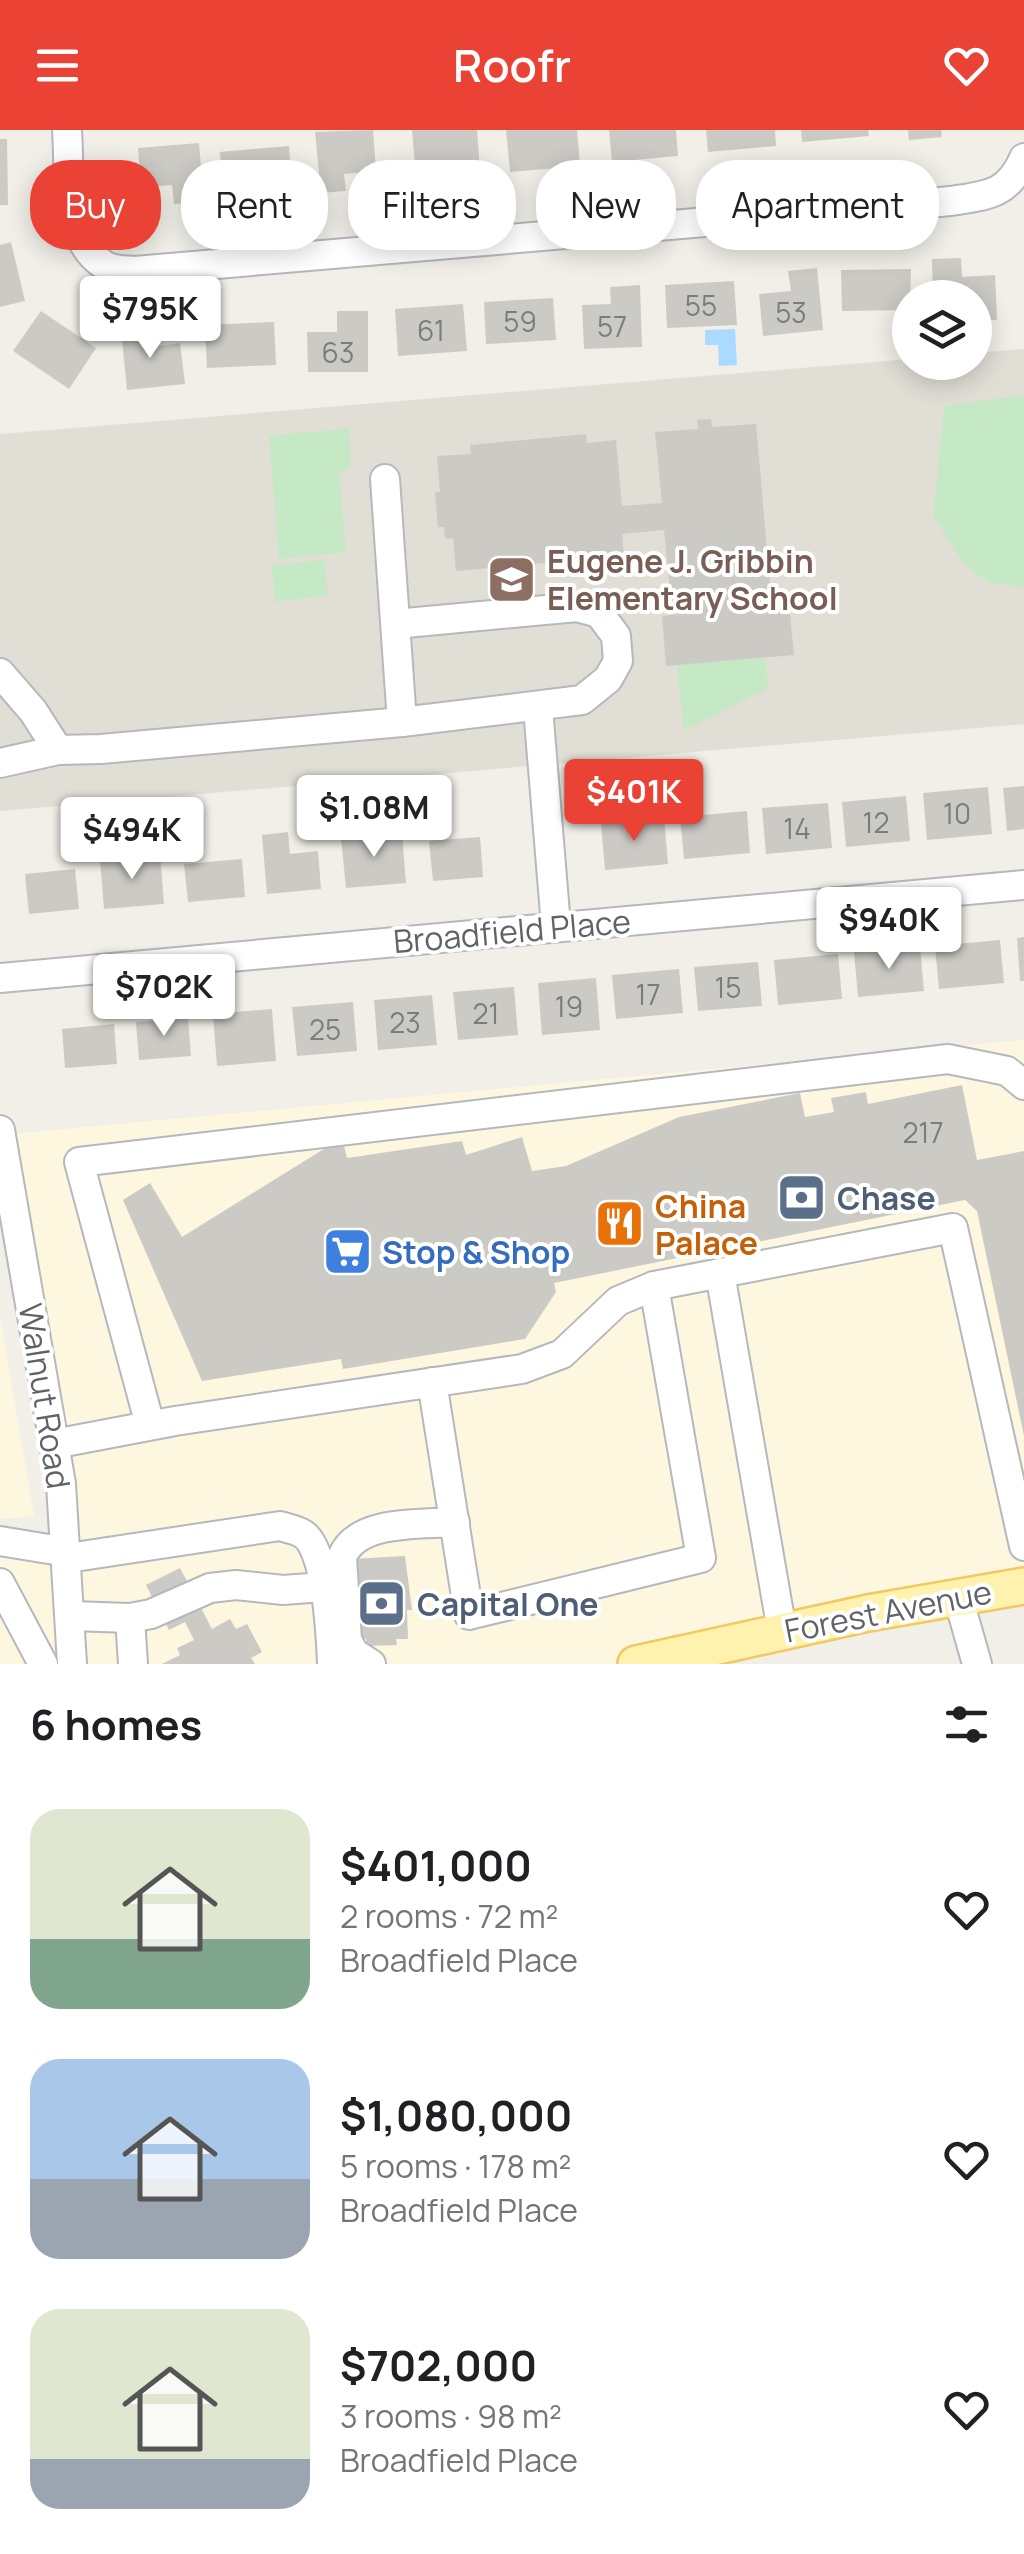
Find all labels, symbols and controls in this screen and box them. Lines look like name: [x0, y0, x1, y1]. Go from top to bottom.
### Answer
text: Roofr: [453, 34, 571, 96]
icon: menu: [30, 38, 85, 93]
icon: heart: [939, 38, 994, 93]
chip: Buy: [30, 160, 161, 250]
chip: Rent: [181, 160, 328, 250]
chip: Filters: [348, 160, 516, 250]
chip: New: [536, 160, 676, 250]
chip: Apartment: [696, 160, 939, 250]
pin: $795K: [80, 276, 220, 361]
map controls: [892, 280, 992, 380]
button: layers: [892, 280, 992, 380]
text: $795K: [102, 286, 198, 330]
house number: 55: [685, 286, 717, 324]
house number: 53: [775, 293, 807, 331]
house number: 59: [503, 302, 537, 340]
house number: 57: [597, 307, 627, 345]
house number: 61: [417, 311, 445, 349]
house number: 63: [322, 333, 354, 371]
place label: Eugene J. Gribbin Elementary School: [547, 539, 838, 620]
school or university icon: Eugene J. Gribbin Elementary School: [486, 553, 538, 605]
pin: $401K: [564, 759, 704, 844]
text: $401K: [586, 769, 682, 813]
pin: $1.08M: [293, 775, 455, 860]
text: $1.08M: [319, 785, 429, 829]
house number: 10: [943, 794, 971, 832]
pin: $494K: [62, 797, 202, 882]
house number: 12: [863, 803, 889, 841]
text: $494K: [83, 807, 181, 851]
house number: 14: [783, 809, 811, 847]
pin: $940K: [819, 887, 959, 972]
text: $940K: [838, 897, 940, 941]
street label: Broadfield Place: [392, 899, 632, 963]
pin: $702K: [94, 954, 234, 1039]
text: $702K: [115, 964, 213, 1008]
house number: 15: [714, 968, 742, 1006]
house number: 17: [636, 975, 660, 1013]
house number: 19: [555, 987, 583, 1025]
house number: 21: [473, 994, 499, 1032]
house number: 23: [389, 1003, 421, 1041]
house number: 25: [309, 1010, 341, 1048]
house number: 217: [903, 1113, 943, 1151]
bank icon: Chase: [776, 1172, 828, 1224]
place label: Chase: [837, 1176, 936, 1220]
place label: China Palace: [655, 1184, 758, 1265]
restaurant icon: China Palace: [594, 1198, 646, 1250]
supermarket icon: Stop & Shop: [321, 1226, 373, 1278]
place label: Stop & Shop: [382, 1230, 570, 1274]
street label: Walnut Road: [9, 1300, 81, 1492]
street label: Forest Avenue: [781, 1569, 995, 1653]
bank icon: Capital One: [356, 1578, 408, 1630]
place label: Capital One: [417, 1582, 598, 1626]
text: 6 homes: [30, 1695, 202, 1753]
icon: filters: [939, 1697, 994, 1752]
text: $401,000: [340, 1836, 532, 1894]
icon: home: [110, 1849, 230, 1969]
icon: heart: [939, 1882, 994, 1937]
text: 2 rooms · 72 m²: [340, 1894, 558, 1938]
text: Broadfield Place: [340, 1938, 578, 1982]
text: $1,080,000: [340, 2086, 573, 2144]
icon: home: [110, 2099, 230, 2219]
icon: heart: [939, 2132, 994, 2187]
text: 5 rooms · 178 m²: [340, 2144, 571, 2188]
text: Broadfield Place: [340, 2188, 578, 2232]
text: $702,000: [340, 2336, 537, 2394]
icon: home: [110, 2349, 230, 2469]
icon: heart: [939, 2382, 994, 2437]
text: 3 rooms · 98 m²: [340, 2394, 562, 2438]
text: Broadfield Place: [340, 2438, 578, 2482]

